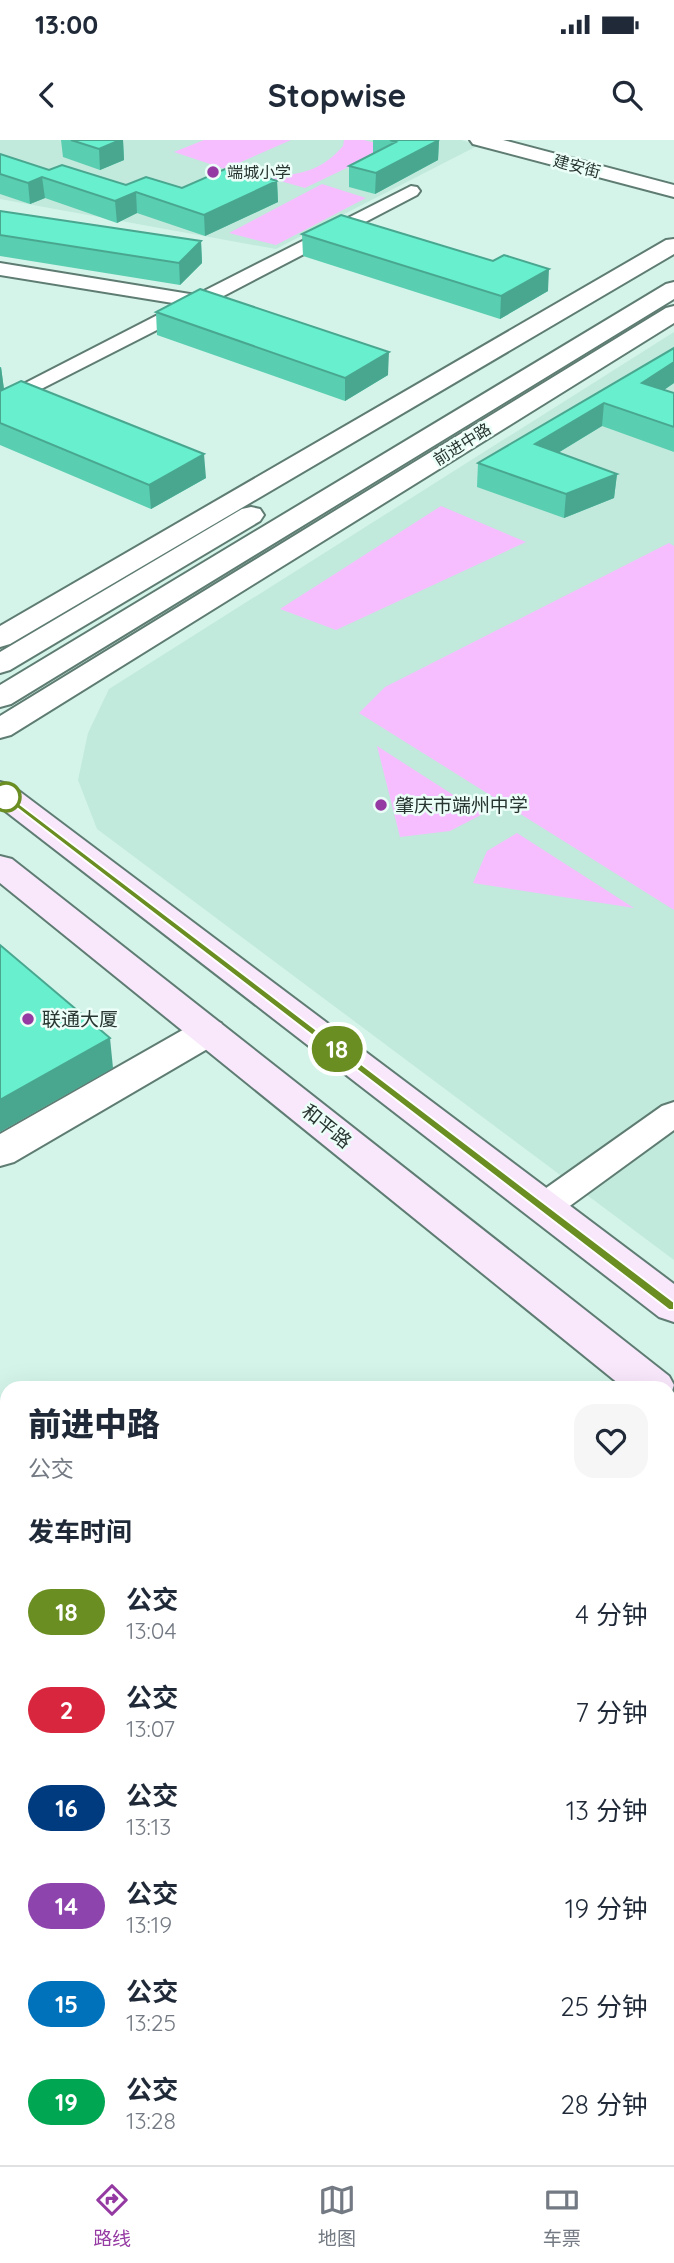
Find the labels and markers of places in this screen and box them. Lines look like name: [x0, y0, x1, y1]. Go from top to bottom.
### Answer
place label: 端城小学: [227, 162, 291, 182]
marker: 端城小学: [205, 164, 221, 180]
unlabelled marker: [0, 782, 21, 812]
place label: 肇庆市端州中学: [395, 793, 528, 817]
marker: 肇庆市端州中学: [373, 797, 389, 813]
place label: 联通大厦: [42, 1007, 118, 1031]
marker: 联通大厦: [20, 1011, 36, 1027]

